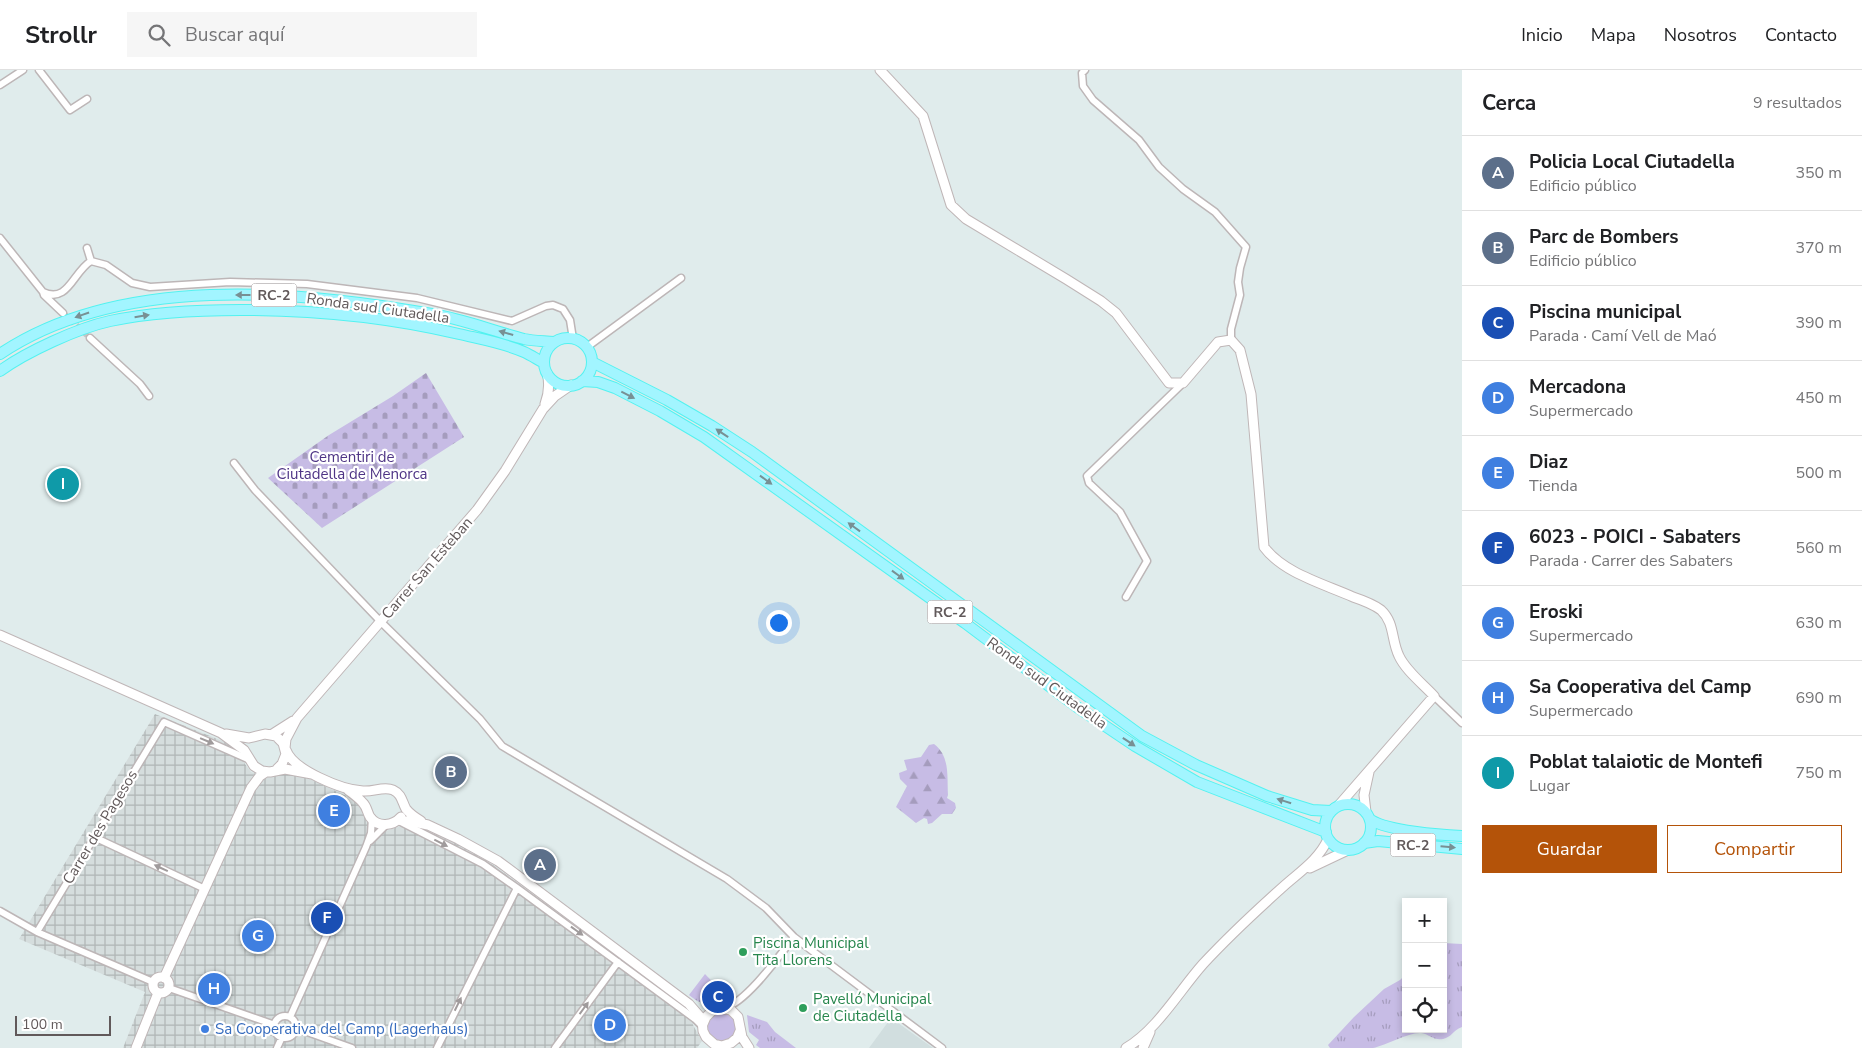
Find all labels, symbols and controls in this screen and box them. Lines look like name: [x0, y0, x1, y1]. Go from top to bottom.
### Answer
search box: [127, 12, 477, 57]
text: Strollr: [25, 19, 97, 51]
icon: search: [145, 21, 173, 49]
text: Buscar aquí: [185, 22, 284, 48]
text: Inicio: [1521, 23, 1563, 47]
text: Mapa: [1591, 23, 1636, 47]
text: Nosotros: [1664, 23, 1737, 47]
text: Contacto: [1765, 23, 1837, 47]
text: Cerca: [1482, 89, 1536, 117]
text: 9 resultados: [1753, 92, 1842, 114]
text: Policia Local Ciutadella: [1529, 149, 1735, 175]
text: A: [1492, 162, 1504, 184]
text: 350 m: [1795, 162, 1842, 184]
text: Edificio público: [1529, 175, 1637, 197]
text: Parc de Bombers: [1529, 224, 1679, 250]
text: B: [1492, 237, 1504, 259]
text: 370 m: [1795, 237, 1842, 259]
text: Edificio público: [1529, 250, 1637, 272]
road number: RC-2: [252, 284, 296, 306]
street label: Ronda sud Ciutadella: [305, 288, 451, 328]
one-way arrow: [234, 291, 250, 299]
text: Piscina municipal: [1529, 299, 1681, 325]
one-way arrow: [74, 311, 89, 319]
one-way arrow: [134, 312, 150, 320]
text: C: [1493, 312, 1503, 334]
text: 390 m: [1795, 312, 1842, 334]
text: Parada · Camí Vell de Maó: [1529, 325, 1717, 347]
one-way arrow: [499, 329, 514, 337]
text: Mercadona: [1529, 374, 1626, 400]
text: D: [1492, 387, 1504, 409]
text: 450 m: [1795, 387, 1842, 409]
one-way arrow: [621, 391, 635, 399]
text: Supermercado: [1529, 400, 1633, 422]
one-way arrow: [715, 428, 728, 437]
park label: Cementiri de Ciutadella de Menorca: [277, 447, 427, 484]
text: Diaz: [1529, 449, 1568, 475]
text: E: [1493, 462, 1503, 484]
text: 500 m: [1795, 462, 1842, 484]
pin: I: [47, 465, 79, 503]
one-way arrow: [759, 474, 772, 485]
text: Tienda: [1529, 475, 1578, 497]
street label: Carrer San Esteban: [377, 513, 477, 623]
one-way arrow: [847, 522, 861, 532]
text: 6023 - POICI - Sabaters: [1529, 524, 1741, 550]
text: F: [1494, 537, 1503, 559]
text: 560 m: [1795, 537, 1842, 559]
text: Parada · Carrer des Sabaters: [1529, 550, 1733, 572]
one-way arrow: [891, 570, 905, 580]
text: Eroski: [1529, 599, 1583, 625]
road number: RC-2: [928, 600, 972, 624]
your location: [766, 610, 792, 636]
text: G: [1492, 612, 1504, 634]
text: 630 m: [1795, 612, 1842, 634]
text: Supermercado: [1529, 625, 1633, 647]
street label: Ronda sud Ciutadella: [983, 633, 1111, 733]
text: Sa Cooperativa del Camp: [1529, 674, 1751, 700]
text: H: [1492, 687, 1504, 709]
text: 690 m: [1795, 687, 1842, 709]
text: Supermercado: [1529, 700, 1633, 722]
one-way arrow: [200, 737, 214, 745]
one-way arrow: [1122, 737, 1135, 747]
text: Poblat talaiotic de Montefi: [1529, 749, 1763, 775]
pin: B: [435, 753, 467, 791]
text: I: [1496, 762, 1500, 784]
text: 750 m: [1795, 762, 1842, 784]
street label: Carrer des Pagesos: [58, 766, 142, 888]
text: Lugar: [1529, 775, 1570, 797]
pin: E: [318, 792, 350, 830]
one-way arrow: [1276, 797, 1291, 805]
button: Guardar: [1482, 825, 1657, 873]
button: Compartir: [1667, 825, 1842, 873]
road number: RC-2: [1390, 834, 1436, 856]
one-way arrow: [434, 839, 448, 847]
one-way arrow: [1440, 844, 1456, 852]
pin: A: [524, 846, 556, 884]
one-way arrow: [154, 864, 168, 872]
map controls: [1402, 898, 1447, 1033]
button: +: [1402, 898, 1447, 943]
pin: F: [311, 899, 343, 937]
pin: G: [242, 917, 274, 955]
one-way arrow: [570, 926, 583, 937]
place label: Piscina Municipal Tita Llorens: [753, 933, 869, 970]
button: −: [1402, 943, 1447, 988]
marker: Piscina Municipal Tita Llorens: [737, 946, 749, 958]
pin: H: [198, 970, 230, 1008]
pin: C: [702, 978, 734, 1016]
button: locate: [1402, 988, 1447, 1033]
place label: Pavelló Municipal de Ciutadella: [813, 989, 932, 1026]
one-way arrow: [454, 997, 462, 1012]
one-way arrow: [579, 1002, 589, 1015]
marker: Pavelló Municipal de Ciutadella: [797, 1002, 809, 1014]
pin: D: [594, 1006, 626, 1044]
scale bar: [15, 1013, 111, 1036]
text: 100 m: [22, 1015, 63, 1034]
place label: Sa Cooperativa del Camp (Lagerhaus): [215, 1019, 468, 1039]
marker: Sa Cooperativa del Camp (Lagerhaus): [199, 1023, 211, 1035]

